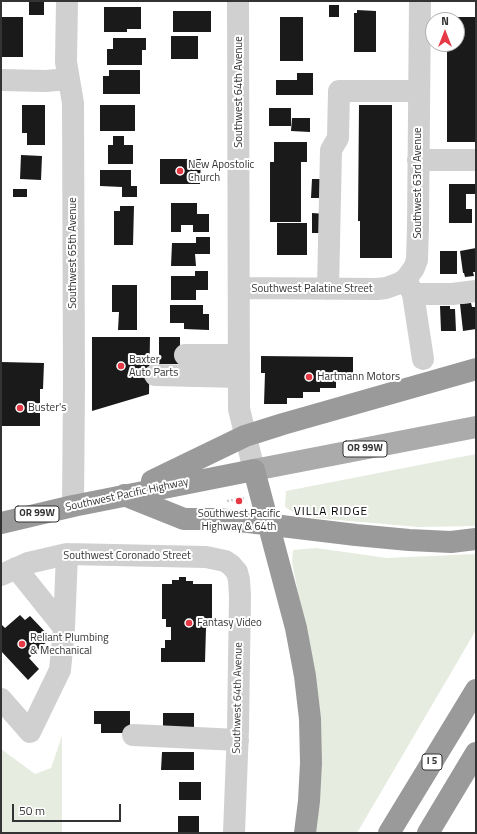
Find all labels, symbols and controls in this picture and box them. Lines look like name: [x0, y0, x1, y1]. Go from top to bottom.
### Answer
north arrow: [425, 12, 465, 52]
text: N: [441, 13, 449, 29]
street label: Southwest 64th Avenue: [232, 36, 246, 148]
street label: Southwest 63rd Avenue: [411, 127, 425, 239]
place label: New Apostolic Church: [188, 158, 254, 184]
marker: New Apostolic Church: [175, 166, 185, 176]
street label: Southwest 65th Avenue: [66, 197, 80, 309]
street label: Southwest Palatine Street: [251, 282, 373, 296]
place label: Baxter Auto Parts: [129, 353, 178, 379]
marker: Baxter Auto Parts: [116, 361, 126, 371]
place label: Hartmann Motors: [317, 370, 400, 384]
marker: Hartmann Motors: [304, 372, 314, 382]
place label: Buster's: [28, 401, 66, 415]
marker: Buster's: [15, 403, 25, 413]
road number: OR 99W: [343, 441, 387, 457]
street label: Southwest Pacific Highway: [64, 475, 190, 515]
marker: Southwest Pacific Highway & 64th: [234, 496, 244, 506]
district label: VILLA RIDGE: [294, 505, 368, 519]
road number: OR 99W: [15, 506, 59, 522]
place label: Southwest Pacific Highway & 64th: [198, 507, 280, 533]
street label: Southwest Coronado Street: [63, 549, 191, 563]
place label: Fantasy Video: [197, 616, 262, 630]
marker: Fantasy Video: [184, 618, 194, 628]
place label: Reliant Plumbing & Mechanical: [30, 631, 109, 657]
marker: Reliant Plumbing & Mechanical: [17, 639, 27, 649]
street label: Southwest 64th Avenue: [230, 642, 246, 754]
road number: I 5: [422, 754, 442, 770]
scale bar: [14, 796, 123, 822]
text: 50 m: [19, 801, 45, 820]

